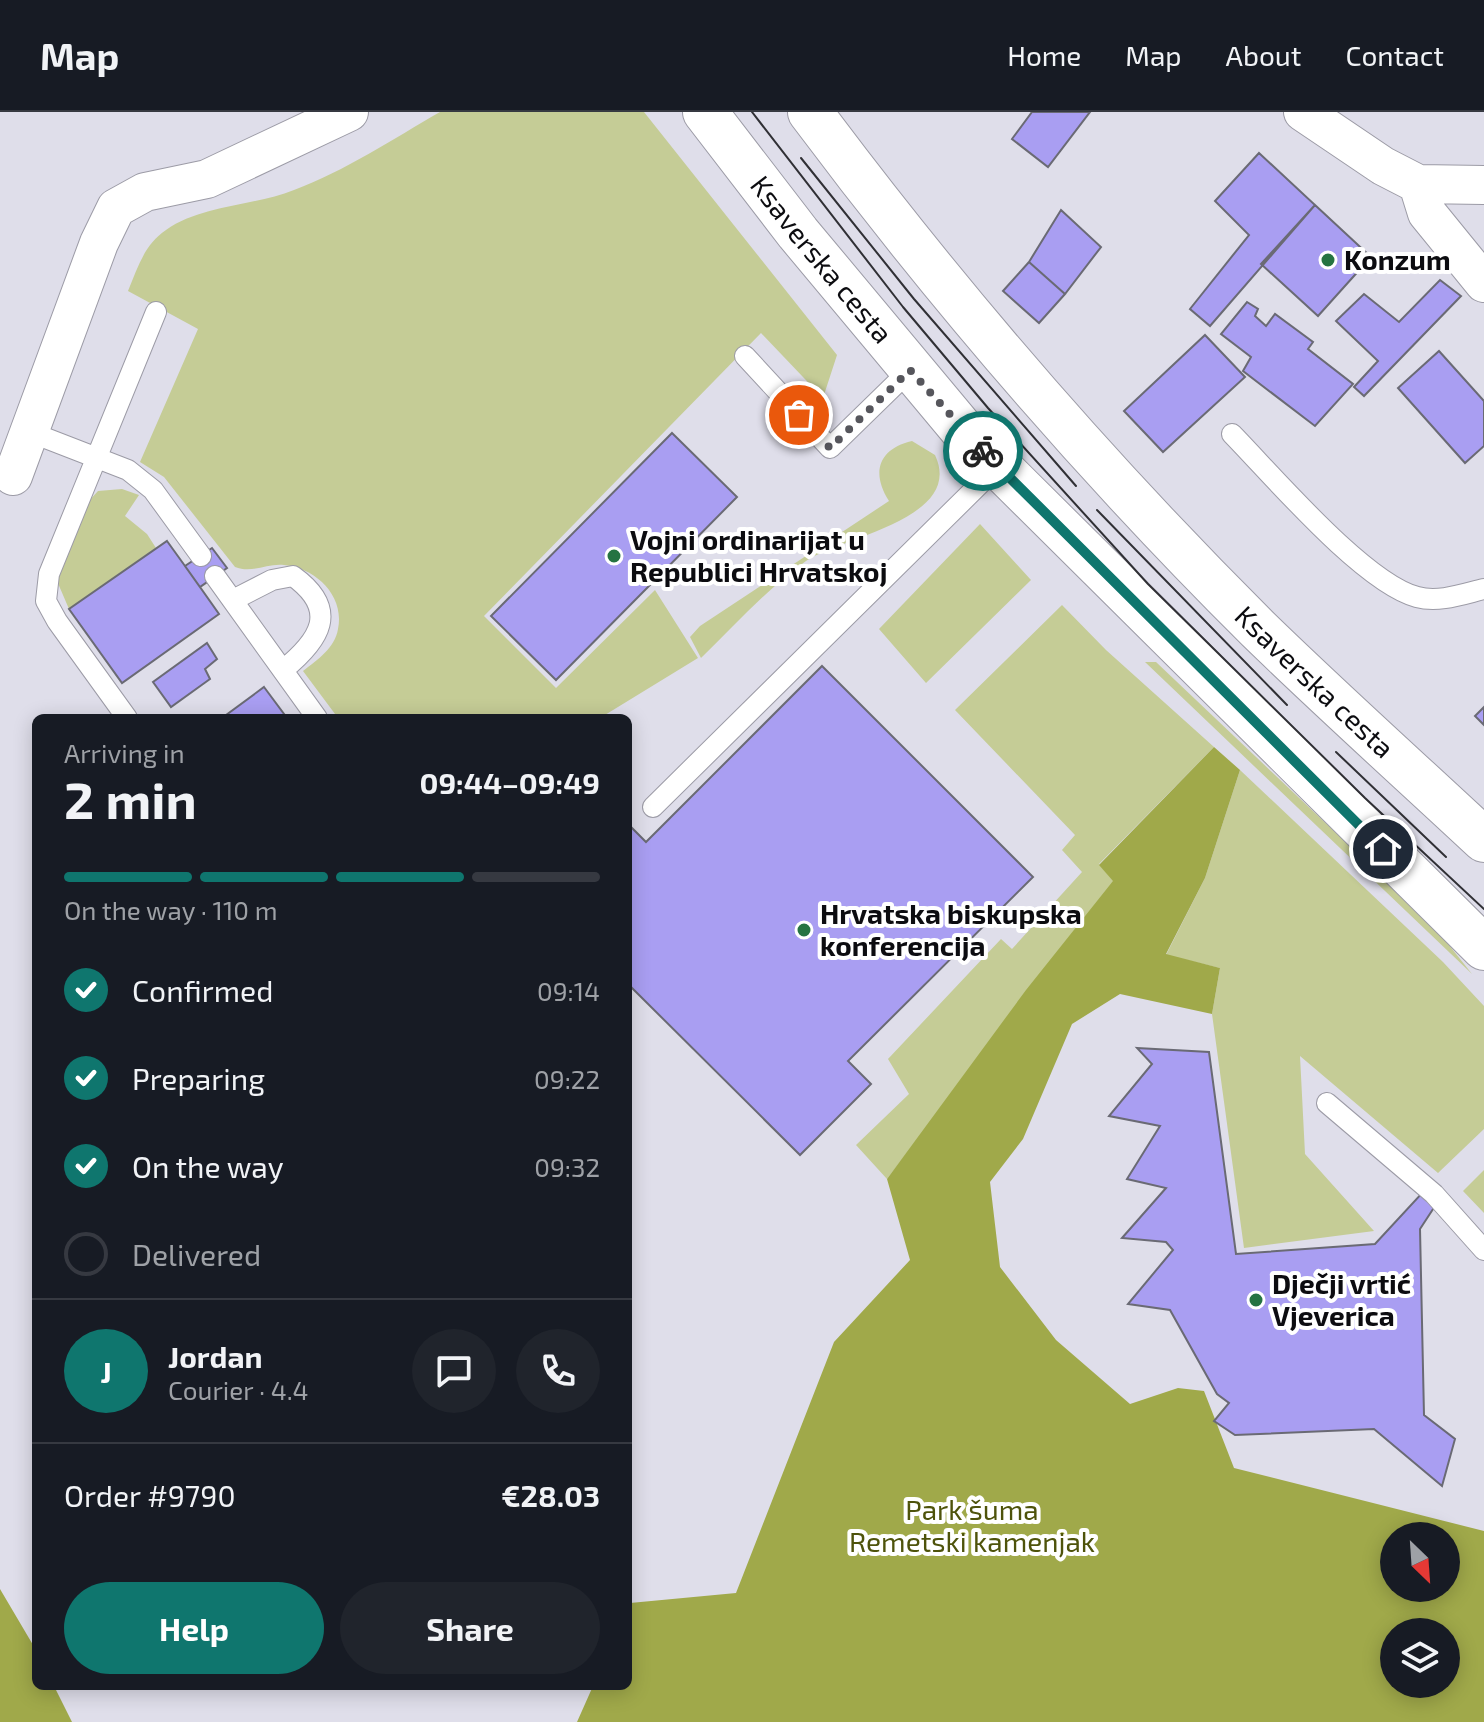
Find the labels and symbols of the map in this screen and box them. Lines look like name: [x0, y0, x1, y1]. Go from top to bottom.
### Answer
street label: Ksaverska cesta: [744, 168, 901, 350]
place label: Konzum: [1344, 242, 1451, 276]
marker: Konzum: [1319, 251, 1337, 269]
pin: [765, 381, 833, 449]
courier: [943, 411, 1023, 491]
place label: Vojni ordinarijat u Republici Hrvatskoj: [630, 522, 887, 588]
marker: Vojni ordinarijat u Republici Hrvatskoj: [605, 547, 623, 565]
street label: Ksaverska cesta: [1228, 598, 1402, 764]
pin: [1349, 815, 1417, 883]
place label: Hrvatska biskupska konferencija: [820, 896, 1082, 962]
marker: Hrvatska biskupska konferencija: [795, 921, 813, 939]
place label: Dječji vrtić Vjeverica: [1272, 1266, 1411, 1332]
marker: Dječji vrtić Vjeverica: [1247, 1291, 1265, 1309]
park label: Park šuma Remetski kamenjak: [849, 1492, 1095, 1558]
north arrow: [1380, 1522, 1460, 1602]

